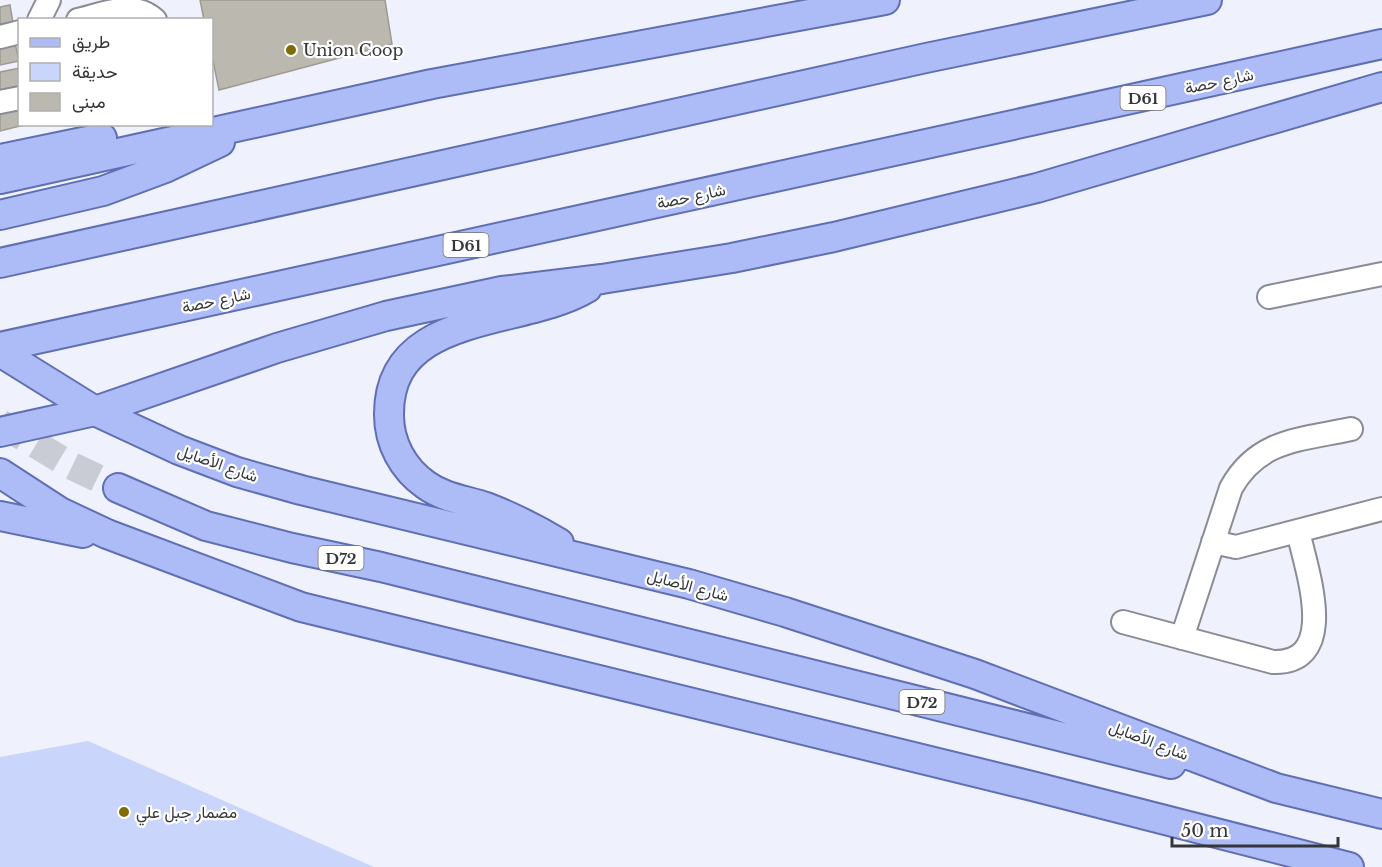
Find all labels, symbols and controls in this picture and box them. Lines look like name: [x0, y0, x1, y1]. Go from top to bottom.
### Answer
legend: [18, 18, 213, 126]
text: طريق: [72, 31, 110, 53]
place label: Union Coop: [303, 40, 404, 60]
marker: Union Coop: [284, 43, 298, 57]
text: حديقة: [72, 61, 118, 83]
street label: شارع حصة: [1183, 64, 1256, 100]
road number: D61: [1120, 86, 1166, 110]
text: مبنى: [72, 91, 106, 113]
street label: شارع حصة: [655, 179, 728, 215]
road number: D61: [444, 233, 488, 257]
street label: شارع حصة: [180, 283, 253, 319]
street label: شارع الأصايل: [175, 440, 261, 488]
road number: D72: [318, 546, 364, 570]
street label: شارع الأصايل: [645, 565, 731, 607]
road number: D72: [900, 690, 944, 714]
street label: شارع الأصايل: [1106, 716, 1192, 766]
place label: مضمار جبل علي: [136, 802, 237, 826]
marker: مضمار جبل علي: [117, 805, 131, 819]
scale bar: [1172, 810, 1338, 848]
text: 50 m: [1181, 820, 1229, 842]

